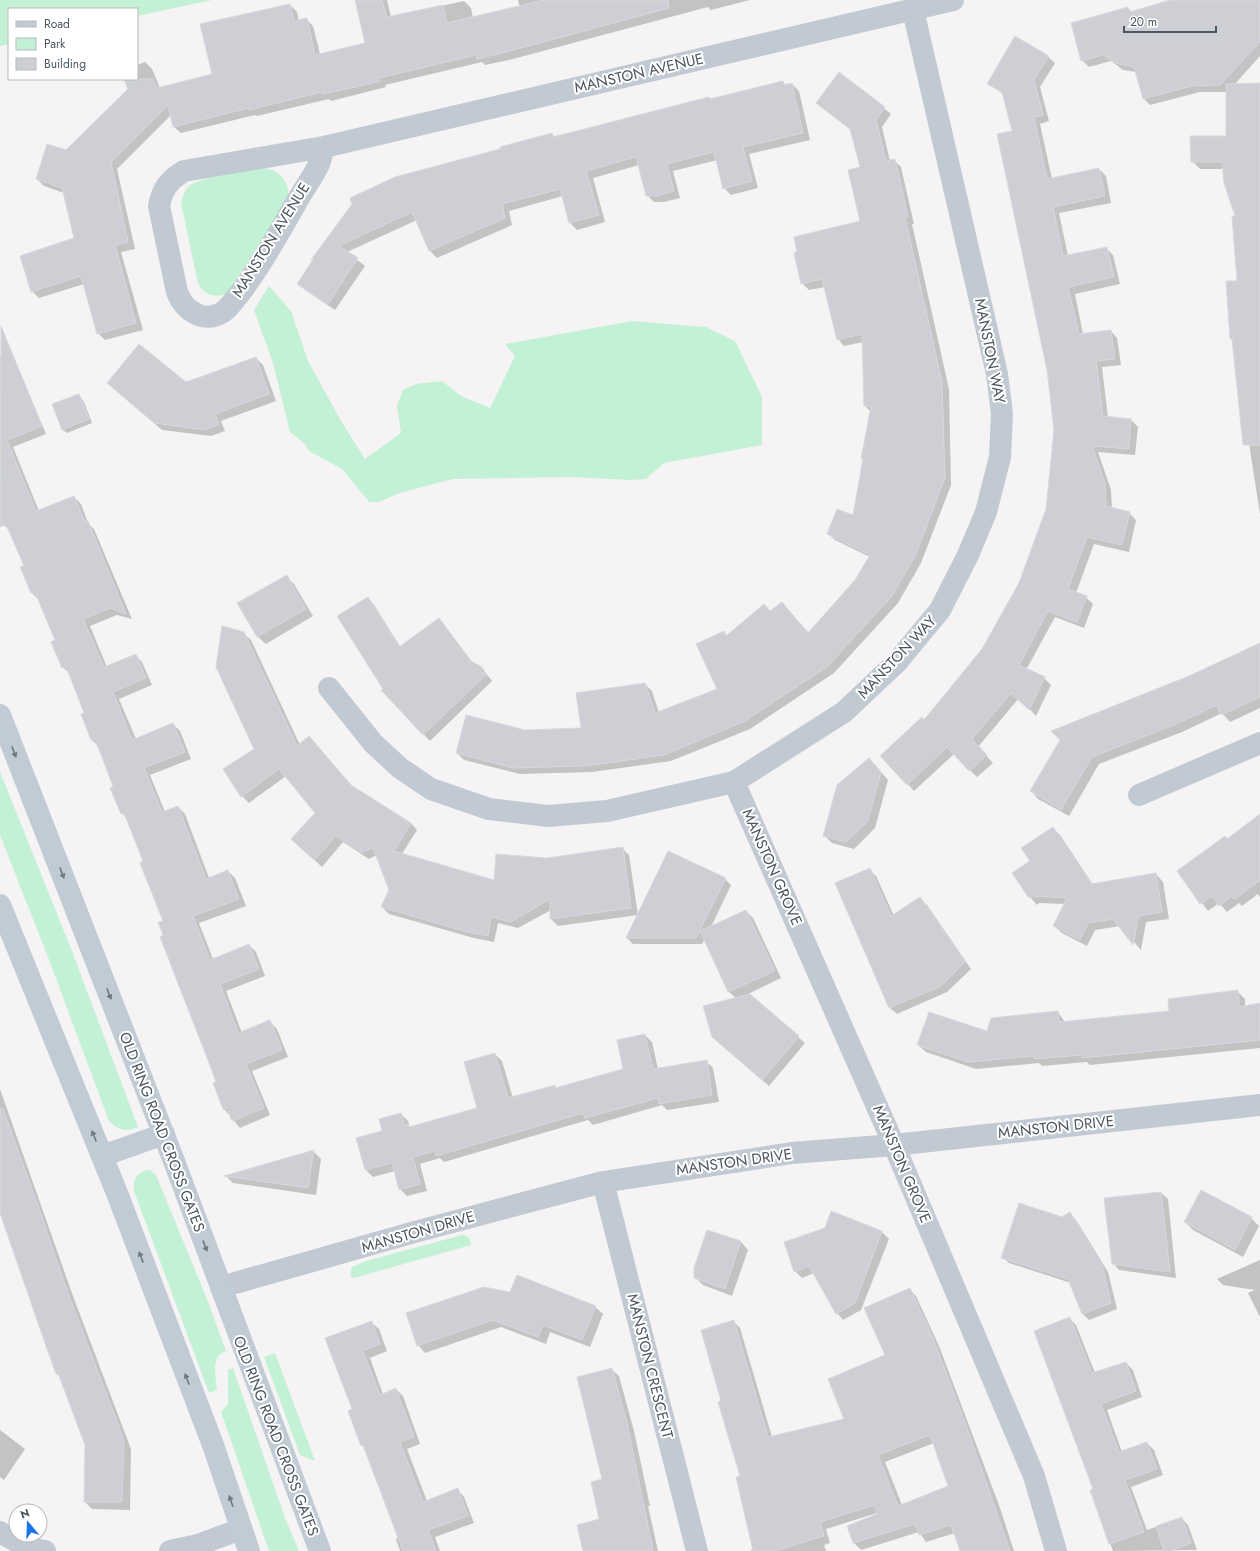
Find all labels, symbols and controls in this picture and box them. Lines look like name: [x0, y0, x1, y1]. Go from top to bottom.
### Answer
legend: [8, 8, 138, 80]
scale bar: [1124, 8, 1216, 34]
text: 20 m: [1130, 13, 1157, 31]
text: Road: [44, 15, 70, 33]
text: Park: [44, 35, 66, 53]
street label: MANSTON AVENUE: [572, 47, 706, 99]
text: Building: [44, 55, 86, 73]
street label: MANSTON AVENUE: [227, 178, 315, 302]
street label: MANSTON WAY: [969, 297, 1011, 406]
street label: MANSTON WAY: [853, 610, 942, 704]
one-way arrow: [12, 746, 18, 758]
street label: MANSTON GROVE: [736, 805, 808, 929]
one-way arrow: [59, 867, 65, 879]
one-way arrow: [106, 988, 112, 1000]
street label: OLD RING ROAD CROSS GATES: [114, 1029, 210, 1235]
street label: MANSTON GROVE: [867, 1102, 937, 1226]
street label: MANSTON DRIVE: [997, 1110, 1115, 1144]
one-way arrow: [91, 1131, 97, 1142]
street label: MANSTON DRIVE: [675, 1143, 793, 1181]
street label: MANSTON DRIVE: [359, 1205, 477, 1259]
one-way arrow: [203, 1240, 209, 1252]
one-way arrow: [138, 1251, 144, 1263]
street label: MANSTON CRESCENT: [621, 1291, 679, 1441]
street label: OLD RING ROAD CROSS GATES: [228, 1333, 324, 1539]
one-way arrow: [184, 1372, 190, 1384]
one-way arrow: [228, 1495, 234, 1507]
north arrow: [8, 1503, 48, 1543]
text: N: [18, 1505, 31, 1523]

